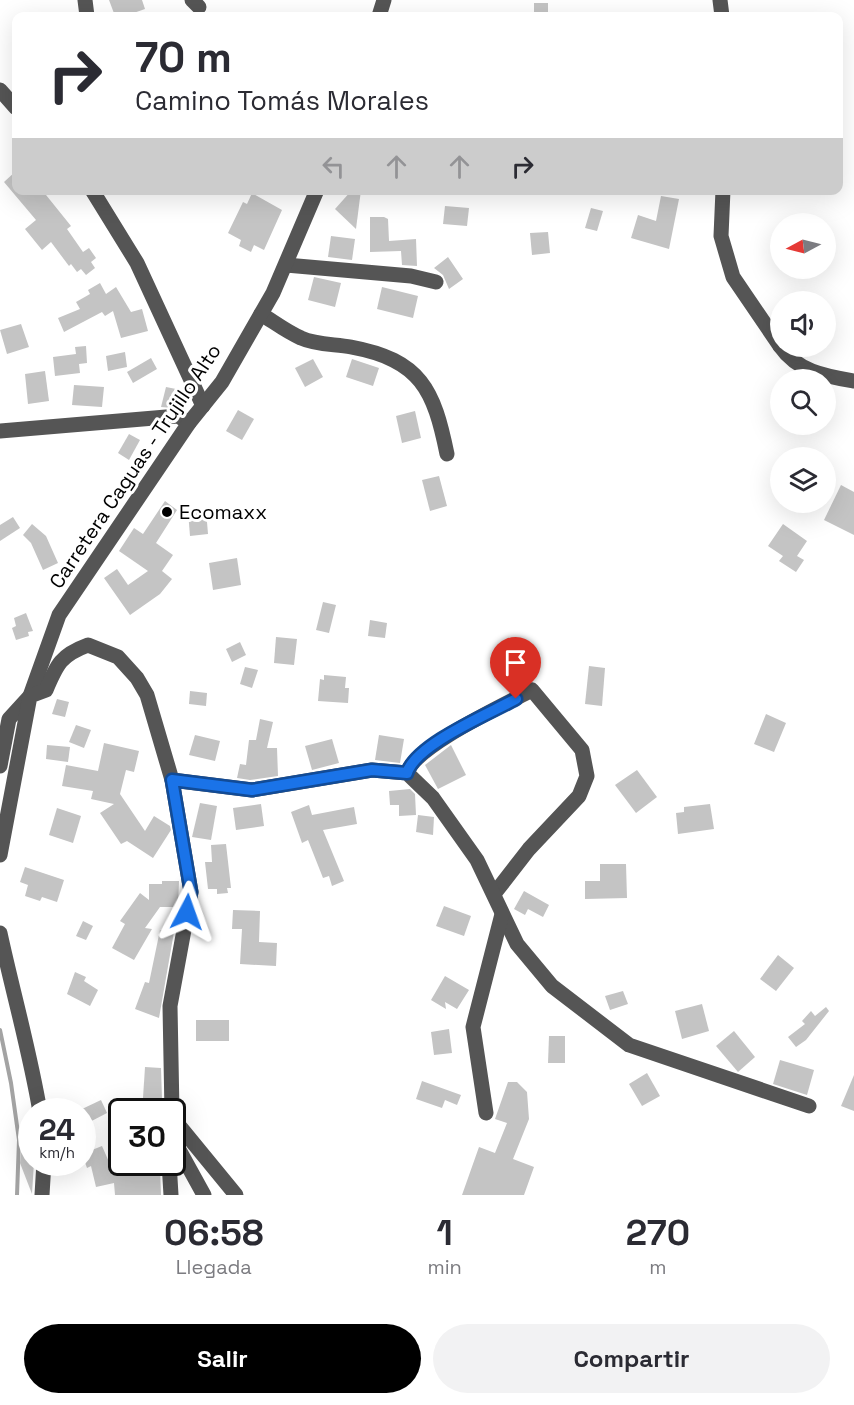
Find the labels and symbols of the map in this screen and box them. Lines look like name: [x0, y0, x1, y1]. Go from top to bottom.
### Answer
north arrow: [770, 213, 836, 279]
street label: Carretera Caguas - Trujillo Alto: [43, 339, 227, 593]
place label: Ecomaxx: [179, 499, 267, 525]
marker: Ecomaxx: [160, 505, 174, 519]
pin: [490, 637, 541, 699]
position arrow: [155, 880, 219, 944]
speed limit sign: 30: [108, 1098, 186, 1176]

